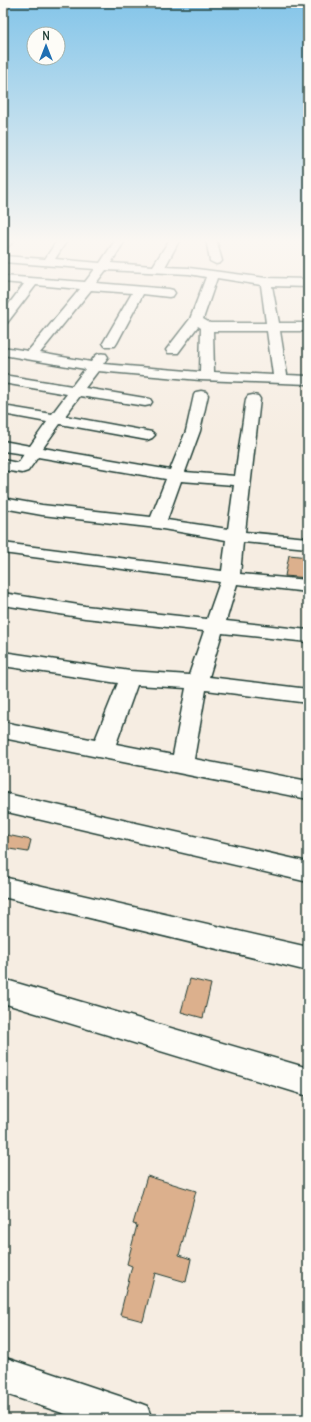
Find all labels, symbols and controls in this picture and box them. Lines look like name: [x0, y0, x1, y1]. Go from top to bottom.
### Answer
north arrow: [26, 26, 66, 66]
text: N: [42, 29, 50, 43]

